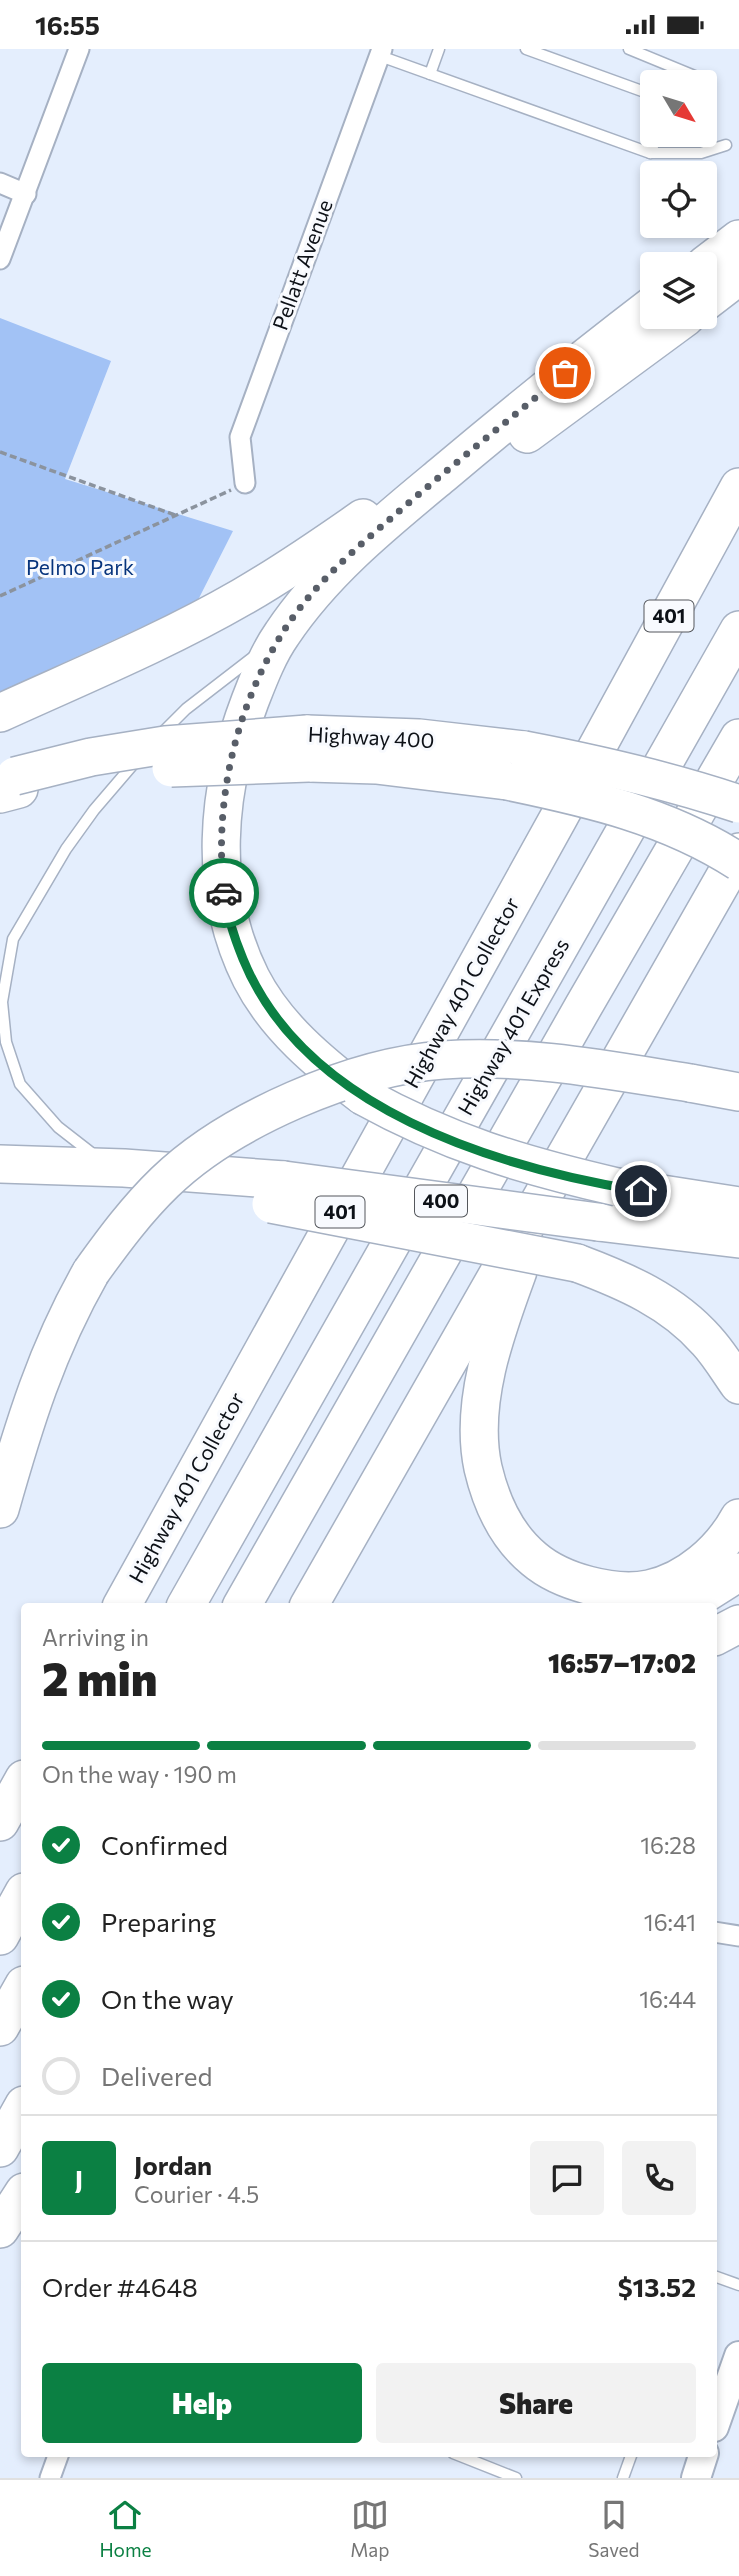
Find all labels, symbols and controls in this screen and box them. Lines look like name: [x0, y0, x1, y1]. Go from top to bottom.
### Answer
text: 16:55: [35, 9, 100, 40]
north arrow: [640, 70, 718, 147]
map controls: [640, 70, 717, 329]
button: locate: [640, 161, 717, 238]
street label: Pellatt Avenue: [266, 196, 337, 333]
button: layers: [640, 252, 717, 329]
pin: [535, 343, 595, 403]
icon: bag: [546, 354, 584, 392]
park label: Pelmo Park: [26, 554, 134, 579]
road number: 401: [644, 601, 694, 631]
street label: Highway 400: [307, 721, 435, 752]
courier: [189, 858, 259, 928]
icon: car: [205, 874, 243, 912]
street label: Highway 401 Collector: [398, 892, 524, 1092]
street label: Highway 401 Express: [452, 933, 574, 1119]
pin: [611, 1161, 671, 1221]
icon: home: [622, 1172, 660, 1210]
road number: 400: [415, 1185, 467, 1217]
road number: 401: [316, 1197, 364, 1227]
street label: Highway 401 Collector: [123, 1387, 249, 1587]
text: Arriving in: [42, 1623, 149, 1651]
text: 16:57–17:02: [548, 1647, 696, 1678]
text: 2 min: [42, 1649, 158, 1705]
text: On the way · 190 m: [42, 1760, 237, 1788]
icon: check: [42, 1826, 80, 1864]
text: Confirmed: [101, 1829, 228, 1860]
text: 16:28: [640, 1831, 696, 1859]
icon: check: [42, 1903, 80, 1941]
text: Preparing: [101, 1906, 216, 1937]
text: 16:41: [644, 1908, 696, 1936]
icon: check: [42, 1980, 80, 2018]
text: On the way: [101, 1983, 234, 2014]
text: 16:44: [639, 1985, 696, 2013]
text: Delivered: [101, 2060, 212, 2091]
button: chat: [530, 2141, 604, 2215]
button: phone: [622, 2141, 696, 2215]
text: Jordan: [134, 2149, 212, 2180]
text: J: [75, 2163, 83, 2194]
text: Courier · 4.5: [134, 2180, 259, 2208]
text: Order #4648: [42, 2271, 198, 2302]
text: $13.52: [618, 2271, 696, 2302]
button: Help: [42, 2363, 362, 2443]
button: Share: [376, 2363, 696, 2443]
tab: Home: [99, 2496, 152, 2561]
tab: Map: [350, 2496, 390, 2561]
tab: Saved: [588, 2496, 640, 2561]

